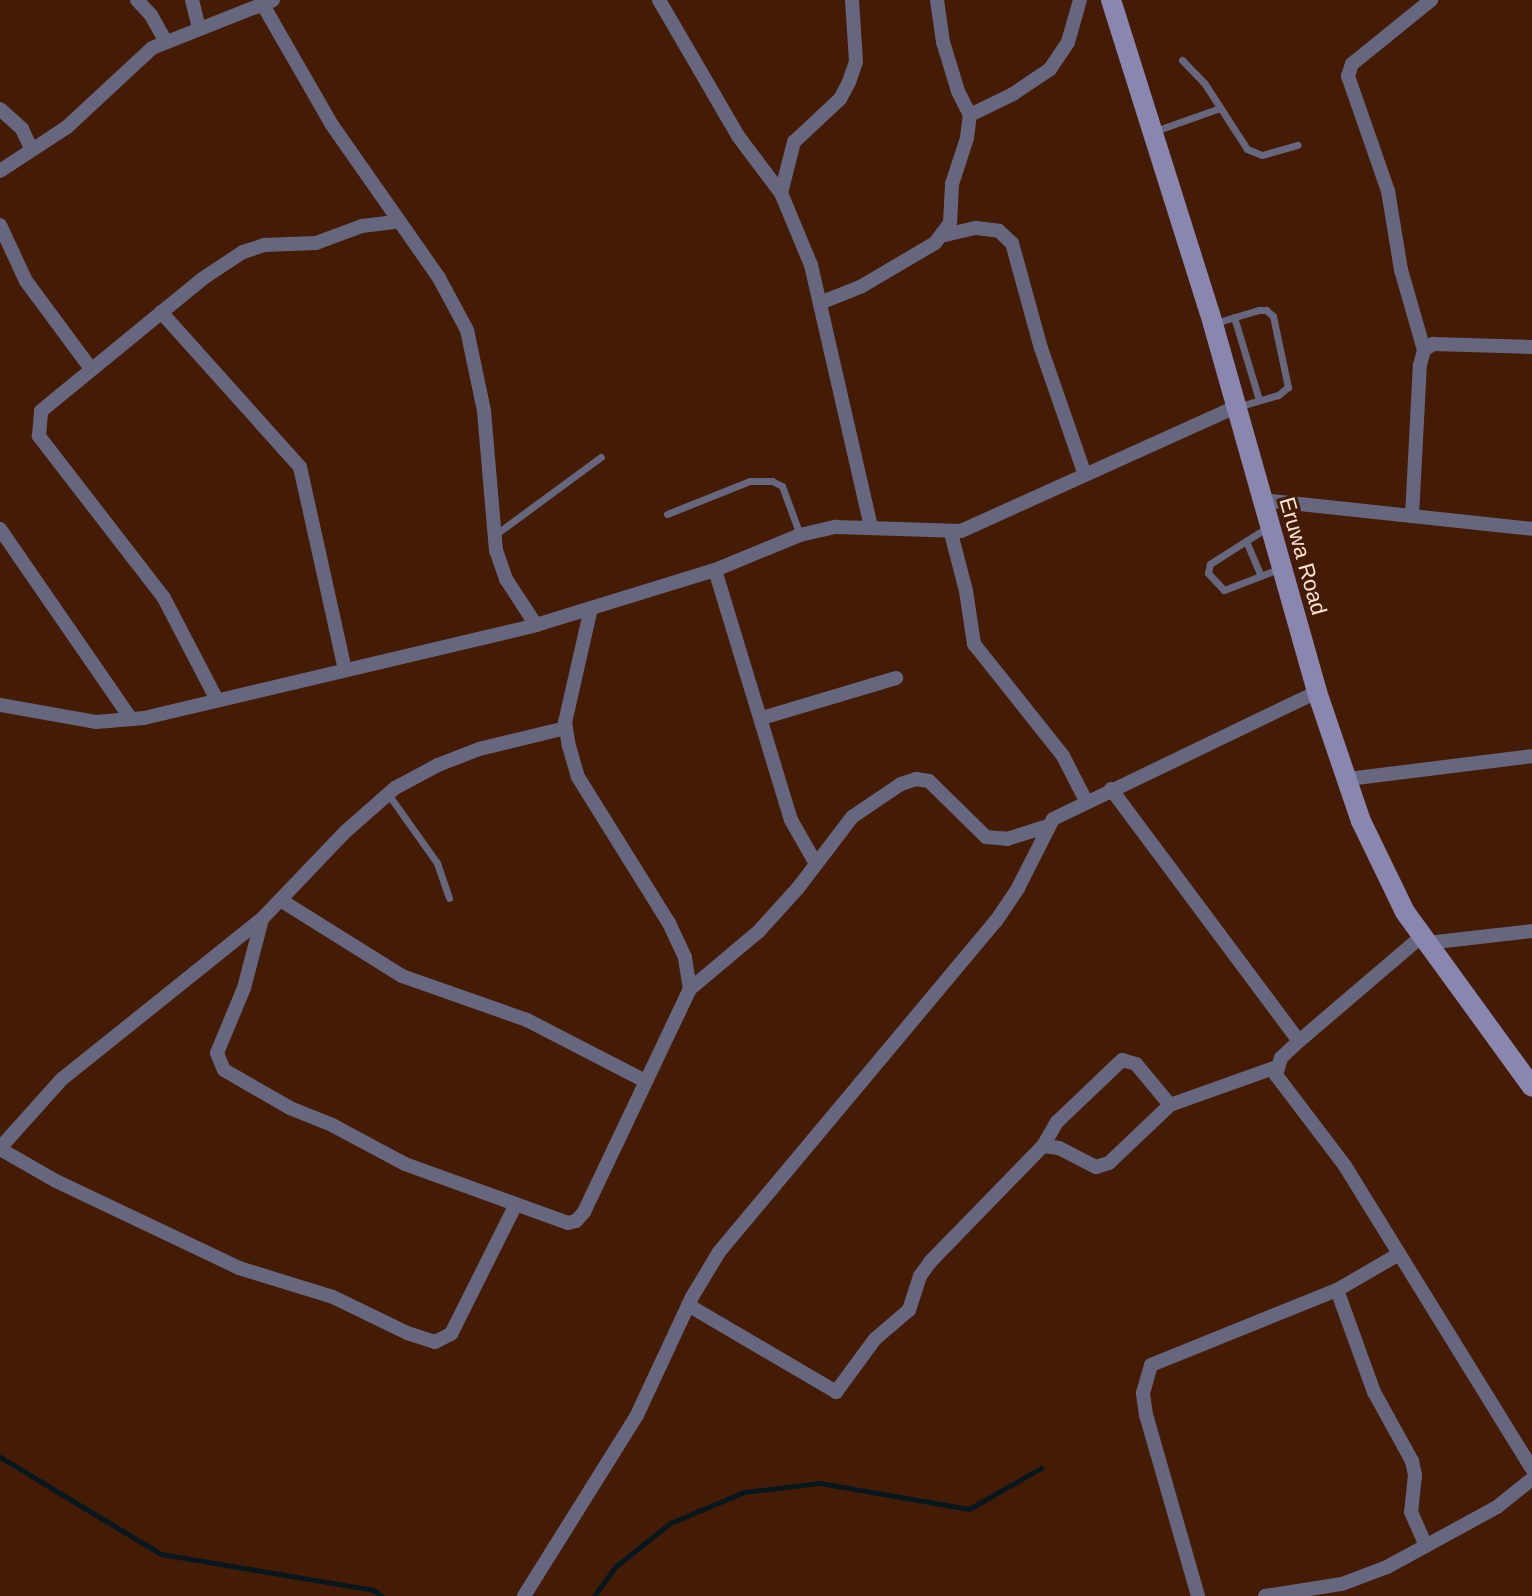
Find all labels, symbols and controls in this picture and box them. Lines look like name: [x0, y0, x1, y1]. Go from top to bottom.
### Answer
street label: Eruwa Road: [1274, 494, 1332, 618]

